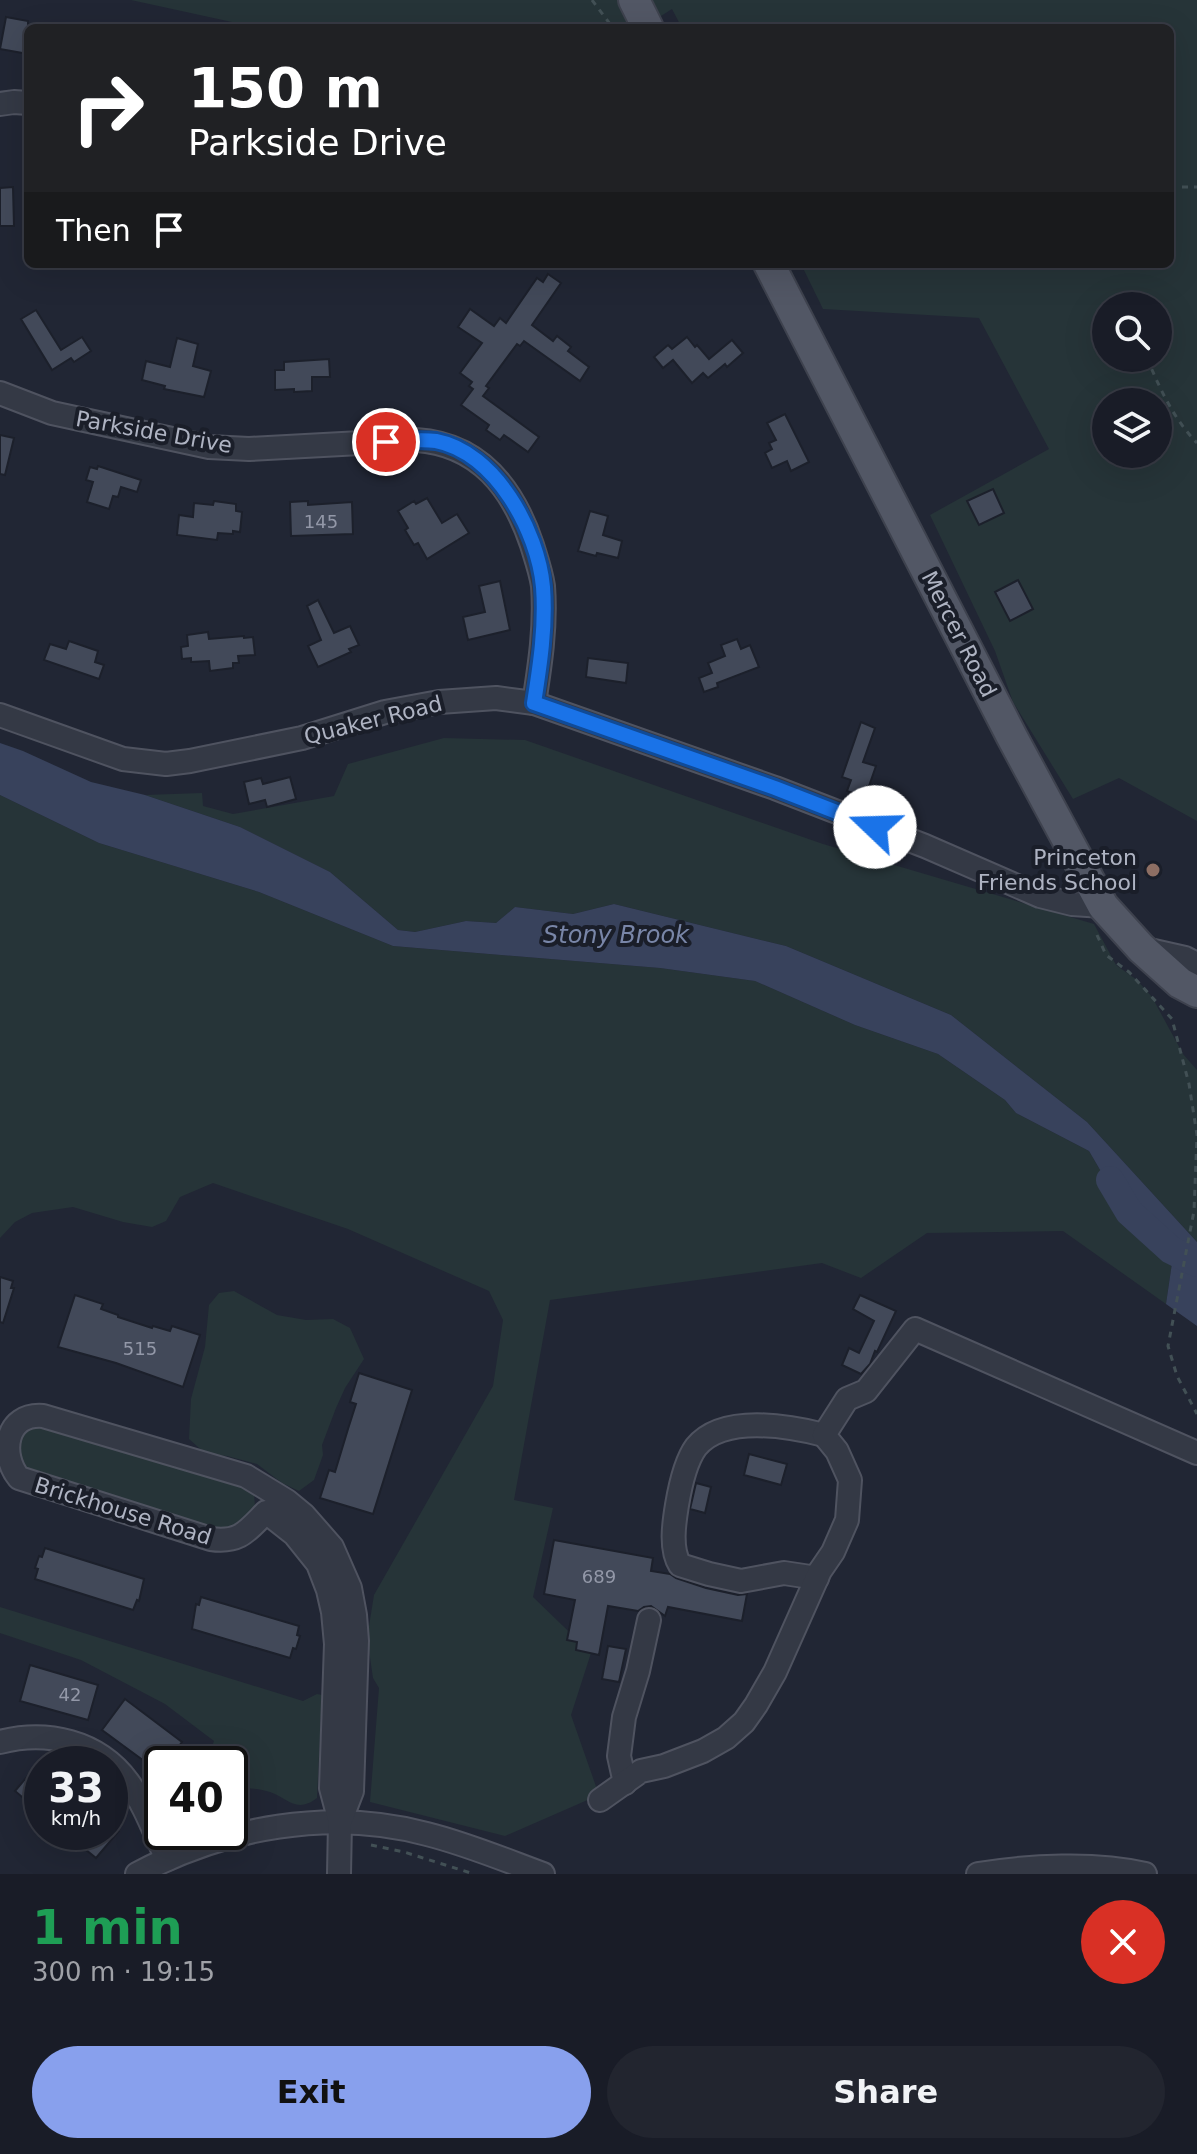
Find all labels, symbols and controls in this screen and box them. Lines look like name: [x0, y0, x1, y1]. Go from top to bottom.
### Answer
text: 150 m: [188, 55, 383, 120]
icon: right: [56, 56, 160, 160]
text: Parkside Drive: [188, 122, 447, 163]
icon: arrive: [147, 208, 191, 252]
text: Then: [56, 213, 131, 248]
map controls: [1092, 292, 1172, 468]
button: search: [1092, 292, 1172, 372]
button: layers: [1092, 388, 1172, 468]
street label: Parkside Drive: [74, 406, 234, 458]
pin: [352, 408, 420, 476]
icon: arrive: [364, 420, 408, 464]
house number: 145: [304, 511, 338, 532]
street label: Mercer Road: [917, 567, 1001, 701]
street label: Quaker Road: [301, 691, 445, 749]
position arrow: [833, 785, 917, 869]
place label: Princeton Friends School: [978, 845, 1137, 895]
marker: Princeton Friends School: [1144, 861, 1162, 879]
water label: Stony Brook: [543, 921, 690, 949]
house number: 515: [123, 1338, 157, 1359]
street label: Brickhouse Road: [32, 1472, 214, 1550]
house number: 689: [582, 1566, 616, 1587]
house number: 42: [59, 1684, 81, 1705]
speed limit sign: 40: [144, 1746, 248, 1850]
text: 33: [48, 1765, 104, 1811]
text: km/h: [51, 1806, 101, 1830]
text: 1 min: [32, 1899, 183, 1955]
button: close: [1081, 1900, 1165, 1984]
text: 300 m · 19:15: [32, 1957, 215, 1987]
button: Exit: [32, 2046, 591, 2138]
button: Share: [607, 2046, 1165, 2138]

